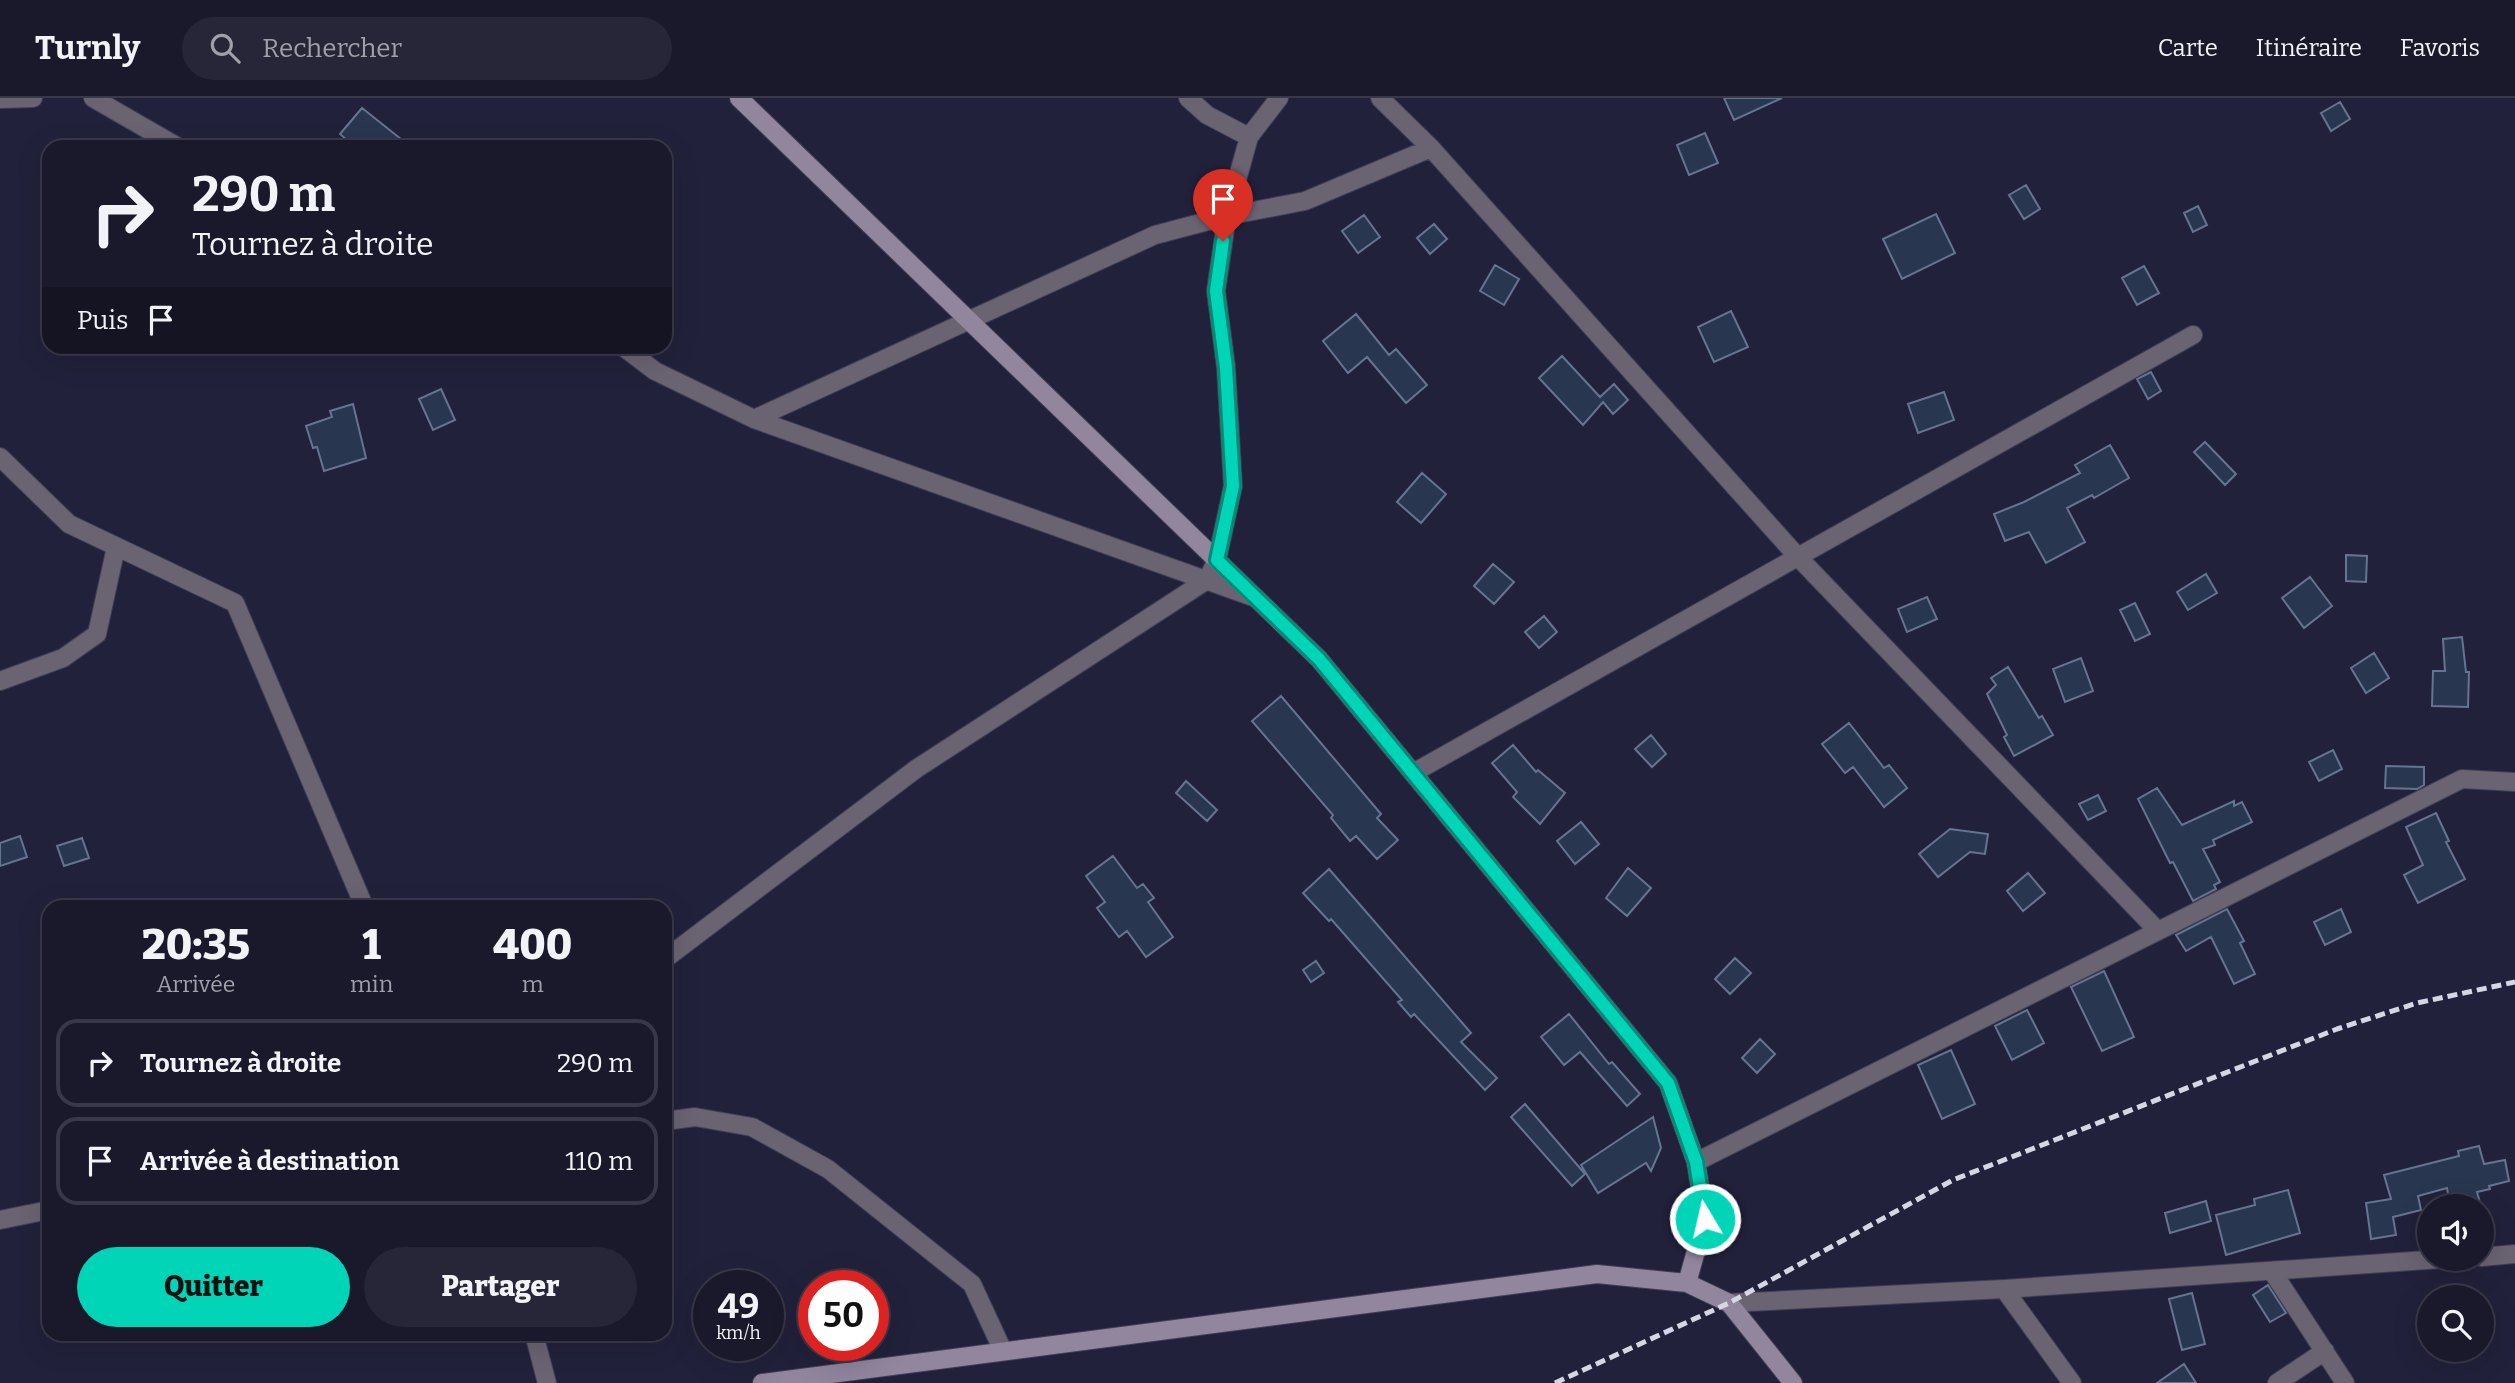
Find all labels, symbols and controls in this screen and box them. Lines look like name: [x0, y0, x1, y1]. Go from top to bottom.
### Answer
search box: [182, 17, 672, 80]
text: Turnly: [35, 28, 140, 68]
icon: search: [206, 29, 244, 67]
text: Rechercher: [262, 33, 402, 64]
text: Carte: [2158, 34, 2218, 62]
text: Itinéraire: [2256, 34, 2362, 62]
text: Favoris: [2400, 34, 2480, 62]
text: 290 m: [192, 165, 335, 224]
icon: right: [77, 168, 168, 259]
pin: [1193, 169, 1253, 241]
icon: arrive: [1204, 180, 1242, 218]
text: Tournez à droite: [192, 225, 434, 263]
icon: arrive: [142, 301, 180, 339]
text: Puis: [77, 305, 128, 336]
text: 20:35: [142, 920, 250, 970]
text: 1: [362, 920, 381, 970]
text: 400: [493, 920, 572, 970]
text: Arrivée: [157, 970, 235, 998]
text: min: [350, 970, 393, 998]
text: m: [522, 970, 544, 998]
icon: right: [81, 1044, 119, 1082]
text: Tournez à droite: [140, 1048, 341, 1079]
text: 290 m: [557, 1048, 633, 1079]
icon: arrive: [81, 1142, 119, 1180]
text: Arrivée à destination: [140, 1146, 399, 1177]
text: 110 m: [565, 1146, 633, 1177]
position arrow: [1668, 1182, 1742, 1256]
map controls: [2417, 1194, 2494, 1362]
button: sound: [2417, 1194, 2494, 1271]
button: Quitter: [77, 1247, 350, 1327]
button: Partager: [364, 1247, 637, 1327]
speed limit sign: 50: [798, 1270, 889, 1361]
text: 49: [717, 1285, 760, 1327]
button: search: [2417, 1285, 2494, 1362]
text: km/h: [716, 1322, 761, 1344]

